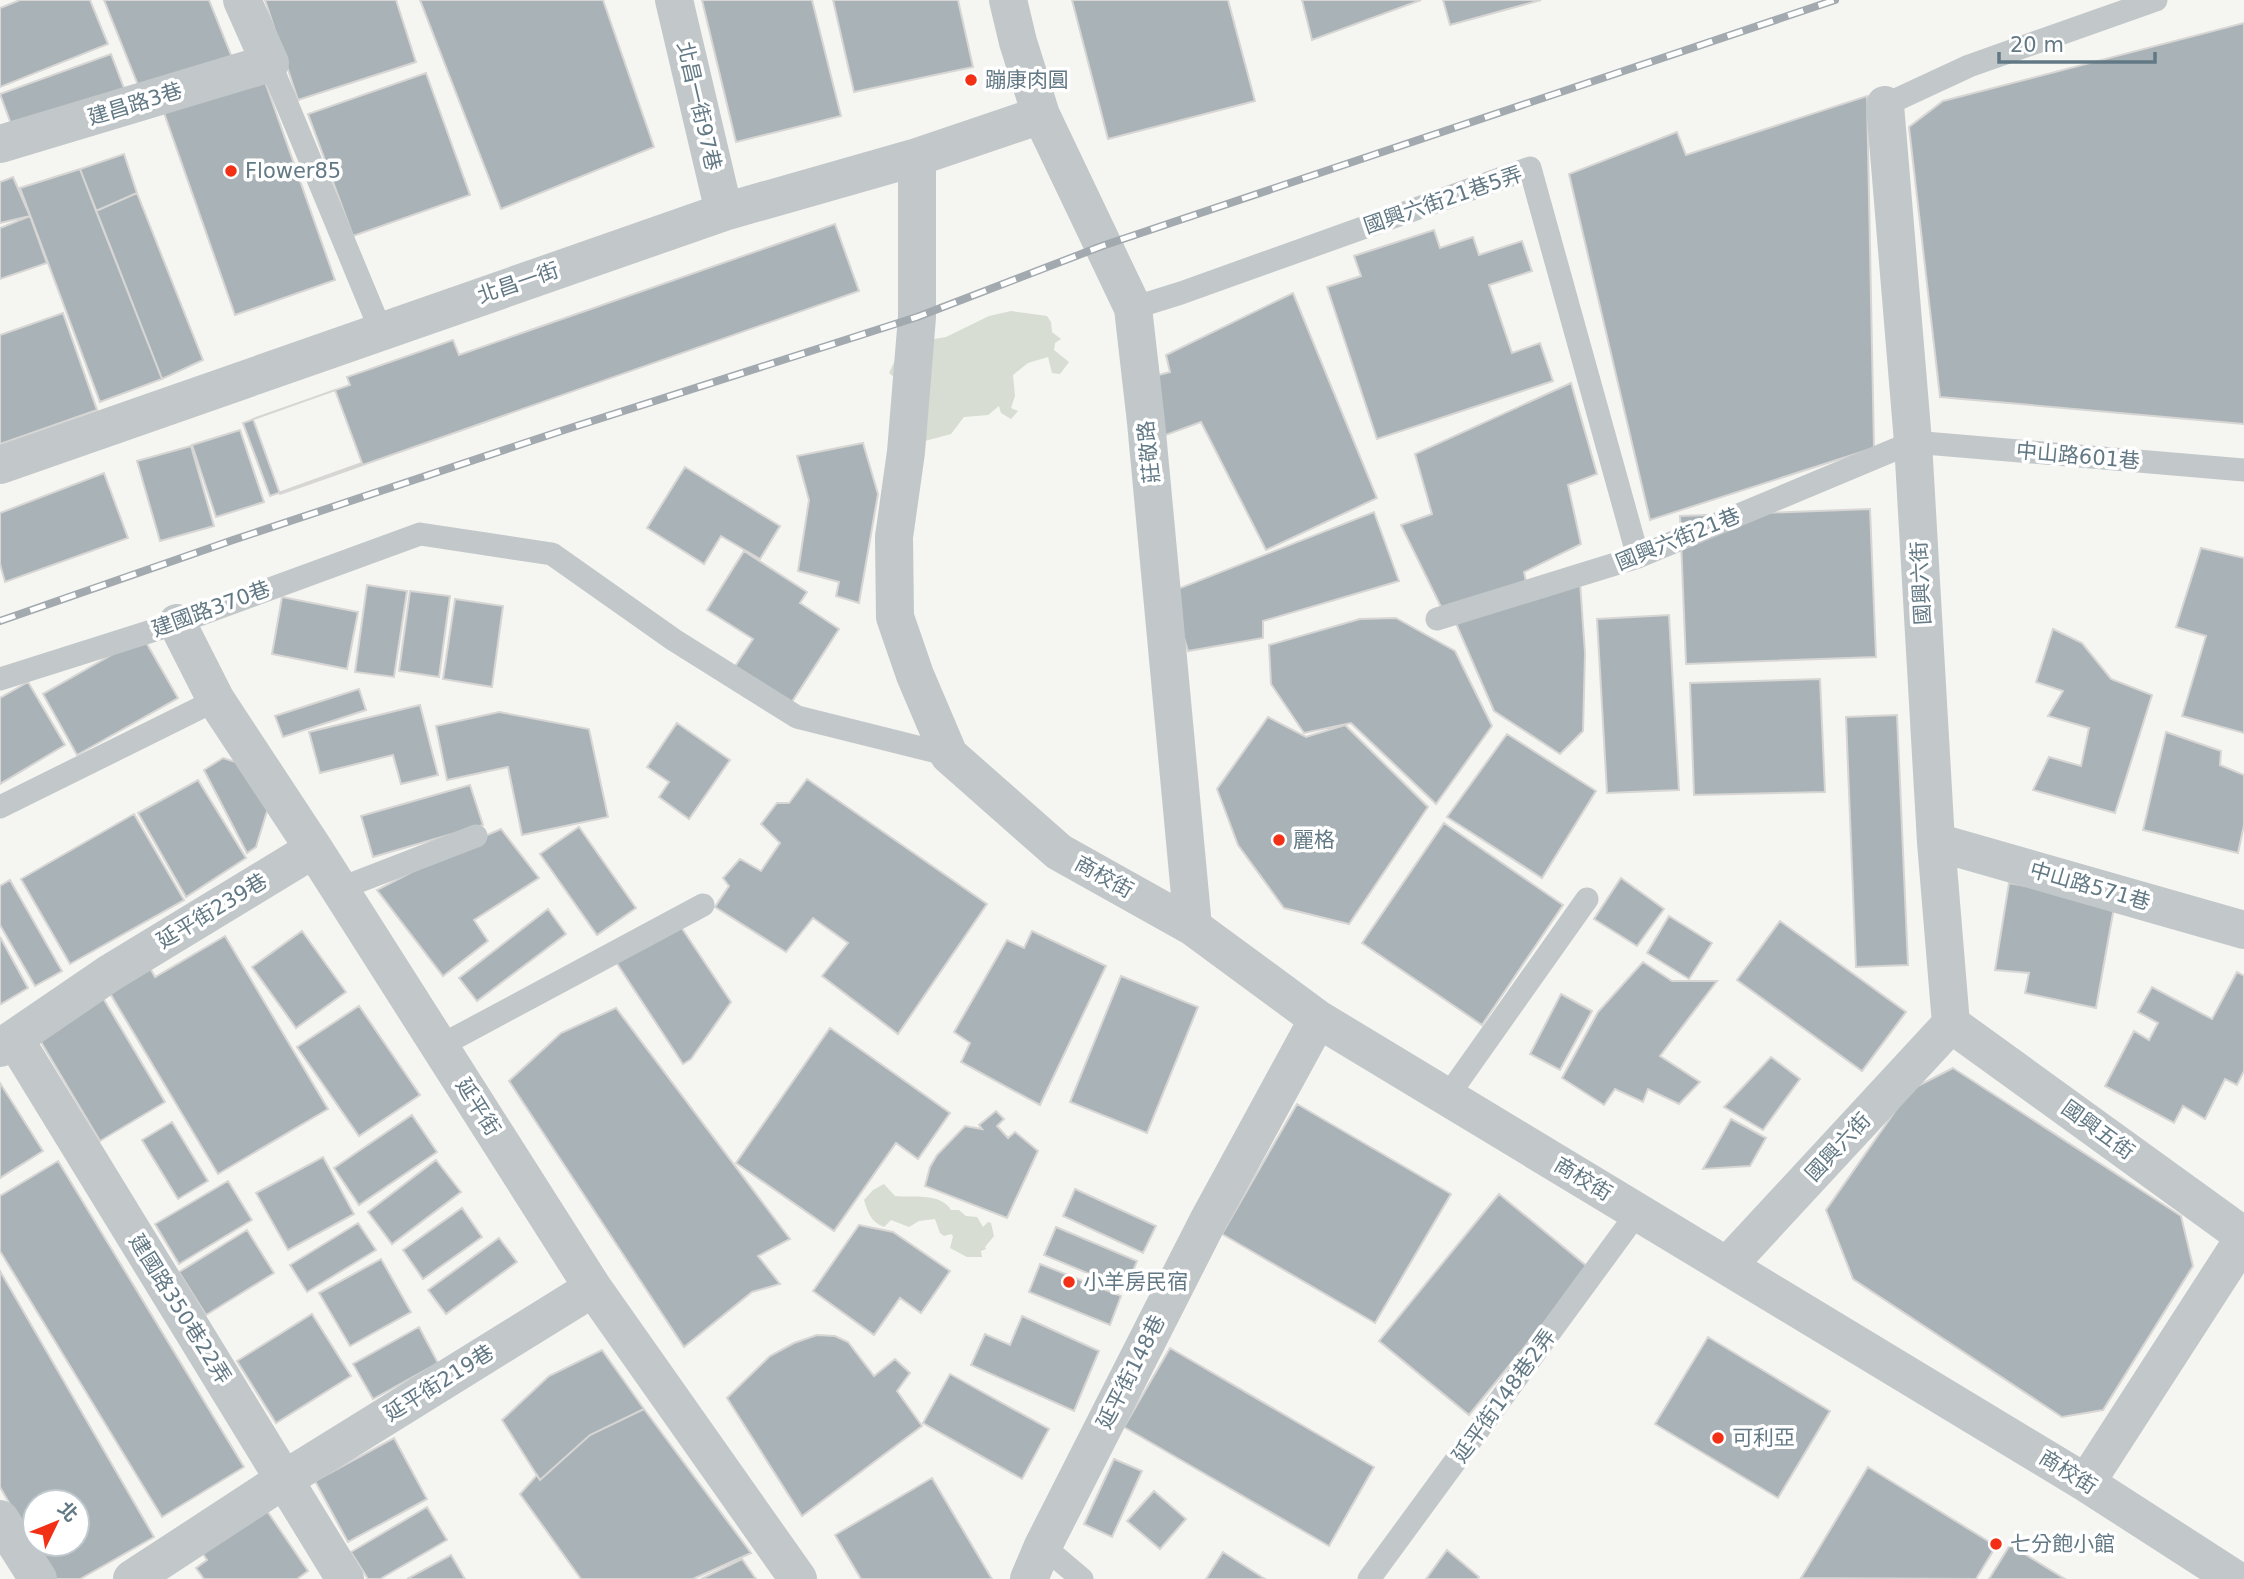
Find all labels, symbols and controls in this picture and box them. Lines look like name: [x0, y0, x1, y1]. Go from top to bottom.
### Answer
scale bar: [1999, 21, 2155, 65]
text: 20 m: [2010, 33, 2064, 57]
street label: 北昌一街97巷: [672, 39, 726, 173]
place label: 蹦康肉圓: [985, 68, 1069, 92]
marker: 蹦康肉圓: [963, 72, 979, 88]
street label: 建昌路3巷: [85, 78, 185, 130]
place label: Flower85: [245, 159, 341, 183]
street label: 國興六街21巷5弄: [1361, 162, 1525, 238]
marker: Flower85: [223, 163, 239, 179]
street label: 北昌一街: [474, 258, 562, 308]
street label: 莊敬路: [1134, 419, 1164, 485]
street label: 中山路601巷: [2015, 439, 2141, 473]
street label: 國興六街21巷: [1612, 503, 1744, 575]
street label: 國興六街: [1907, 540, 1935, 626]
street label: 建國路370巷: [149, 577, 273, 641]
place label: 麗格: [1293, 828, 1335, 852]
marker: 麗格: [1271, 832, 1287, 848]
street label: 商校街: [1071, 851, 1137, 903]
street label: 中山路571巷: [2027, 857, 2153, 915]
street label: 延平街239巷: [153, 869, 271, 953]
street label: 延平街: [451, 1074, 505, 1140]
street label: 國興五街: [2057, 1096, 2139, 1164]
street label: 國興六街: [1801, 1108, 1875, 1186]
street label: 商校街: [1550, 1152, 1616, 1206]
street label: 建國路350巷22弄: [124, 1230, 236, 1388]
place label: 小羊房民宿: [1083, 1270, 1188, 1294]
marker: 小羊房民宿: [1061, 1274, 1077, 1290]
street label: 延平街148巷: [1092, 1311, 1170, 1433]
street label: 延平街148巷2弄: [1448, 1325, 1560, 1467]
street label: 延平街219巷: [380, 1340, 498, 1426]
place label: 可利亞: [1732, 1426, 1795, 1450]
marker: 可利亞: [1710, 1430, 1726, 1446]
street label: 商校街: [2035, 1445, 2101, 1499]
north arrow: [21, 1488, 91, 1558]
text: 北: [54, 1497, 83, 1526]
place label: 七分飽小館: [2010, 1532, 2115, 1556]
marker: 七分飽小館: [1988, 1536, 2004, 1552]

